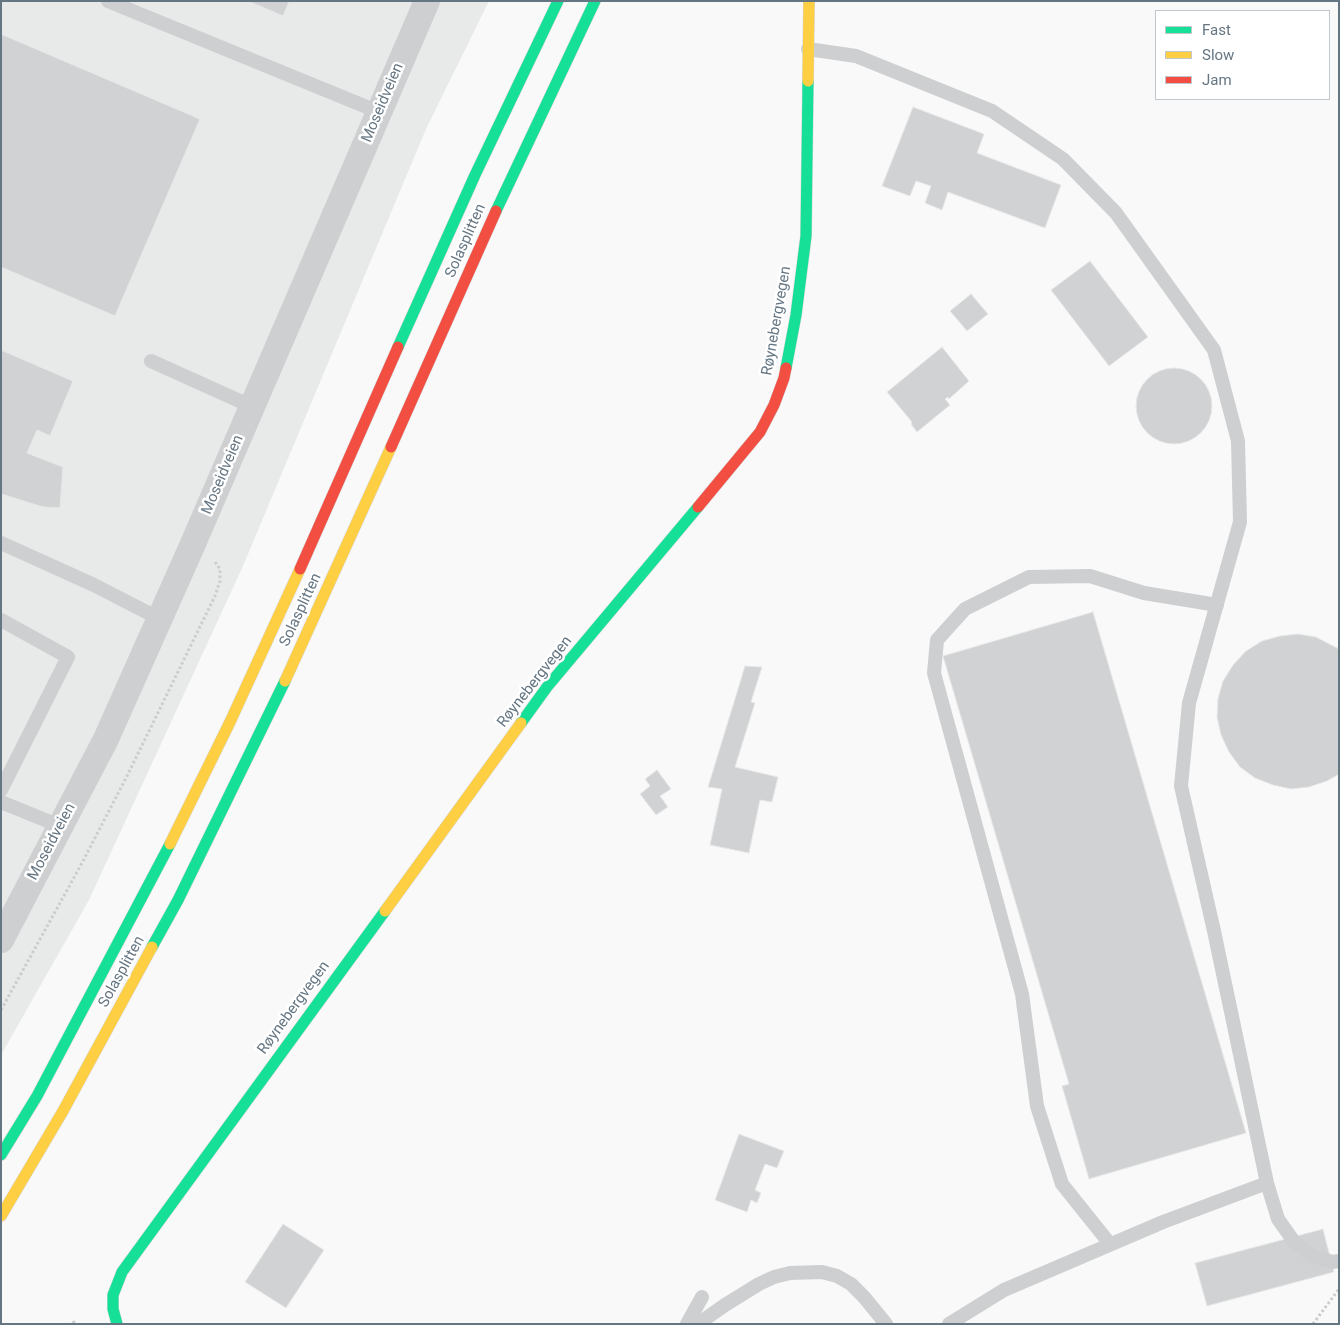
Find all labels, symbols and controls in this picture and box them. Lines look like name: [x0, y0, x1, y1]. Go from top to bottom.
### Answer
legend: [1155, 10, 1330, 100]
text: Fast: [1202, 21, 1231, 39]
text: Slow: [1202, 46, 1234, 64]
street label: Moseidveien: [358, 61, 408, 145]
text: Jam: [1202, 71, 1232, 89]
street label: Solasplitten: [442, 201, 490, 281]
street label: Røynebergvegen: [759, 265, 795, 377]
street label: Moseidveien: [198, 433, 248, 517]
street label: Solasplitten: [276, 570, 326, 650]
street label: Røynebergvegen: [494, 633, 576, 731]
street label: Moseidveien: [24, 800, 80, 884]
street label: Solasplitten: [95, 933, 149, 1011]
street label: Røynebergvegen: [254, 958, 334, 1058]

